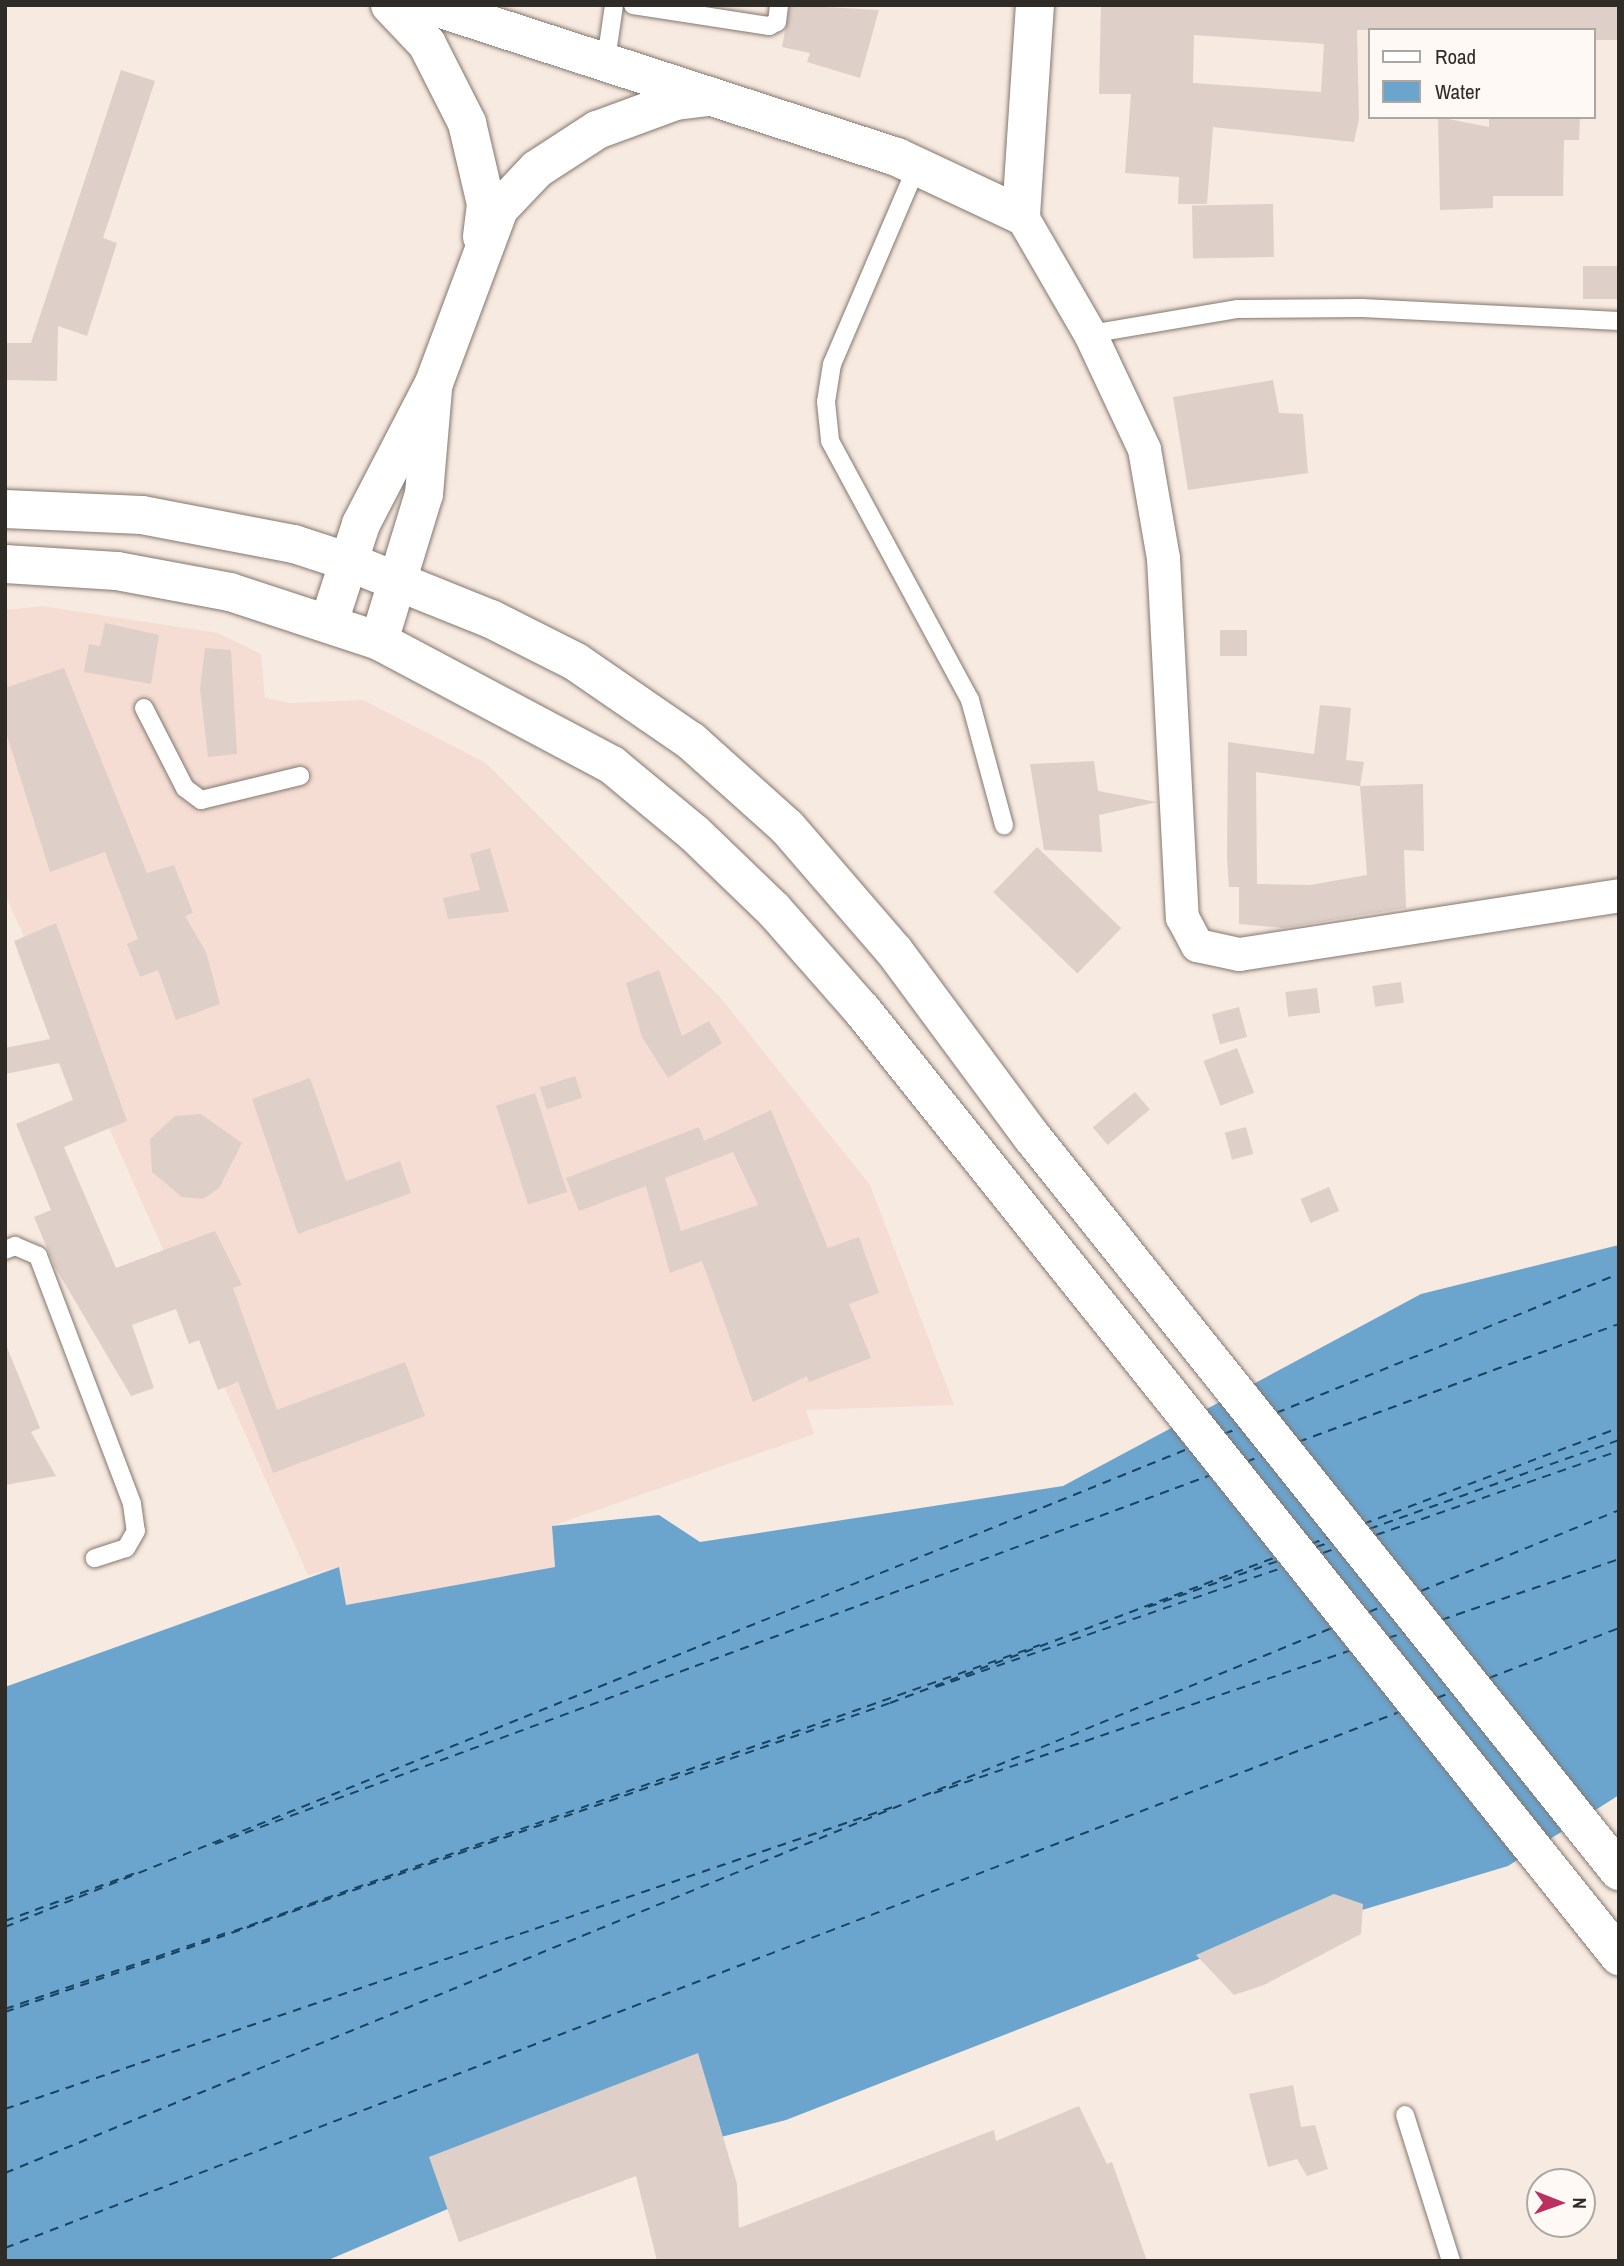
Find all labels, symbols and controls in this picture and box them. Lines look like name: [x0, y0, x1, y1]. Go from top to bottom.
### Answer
legend: [1368, 28, 1596, 119]
text: Road: [1435, 42, 1476, 71]
text: Water: [1435, 77, 1480, 106]
north arrow: [1526, 2168, 1596, 2238]
text: N: [1567, 2197, 1593, 2209]

